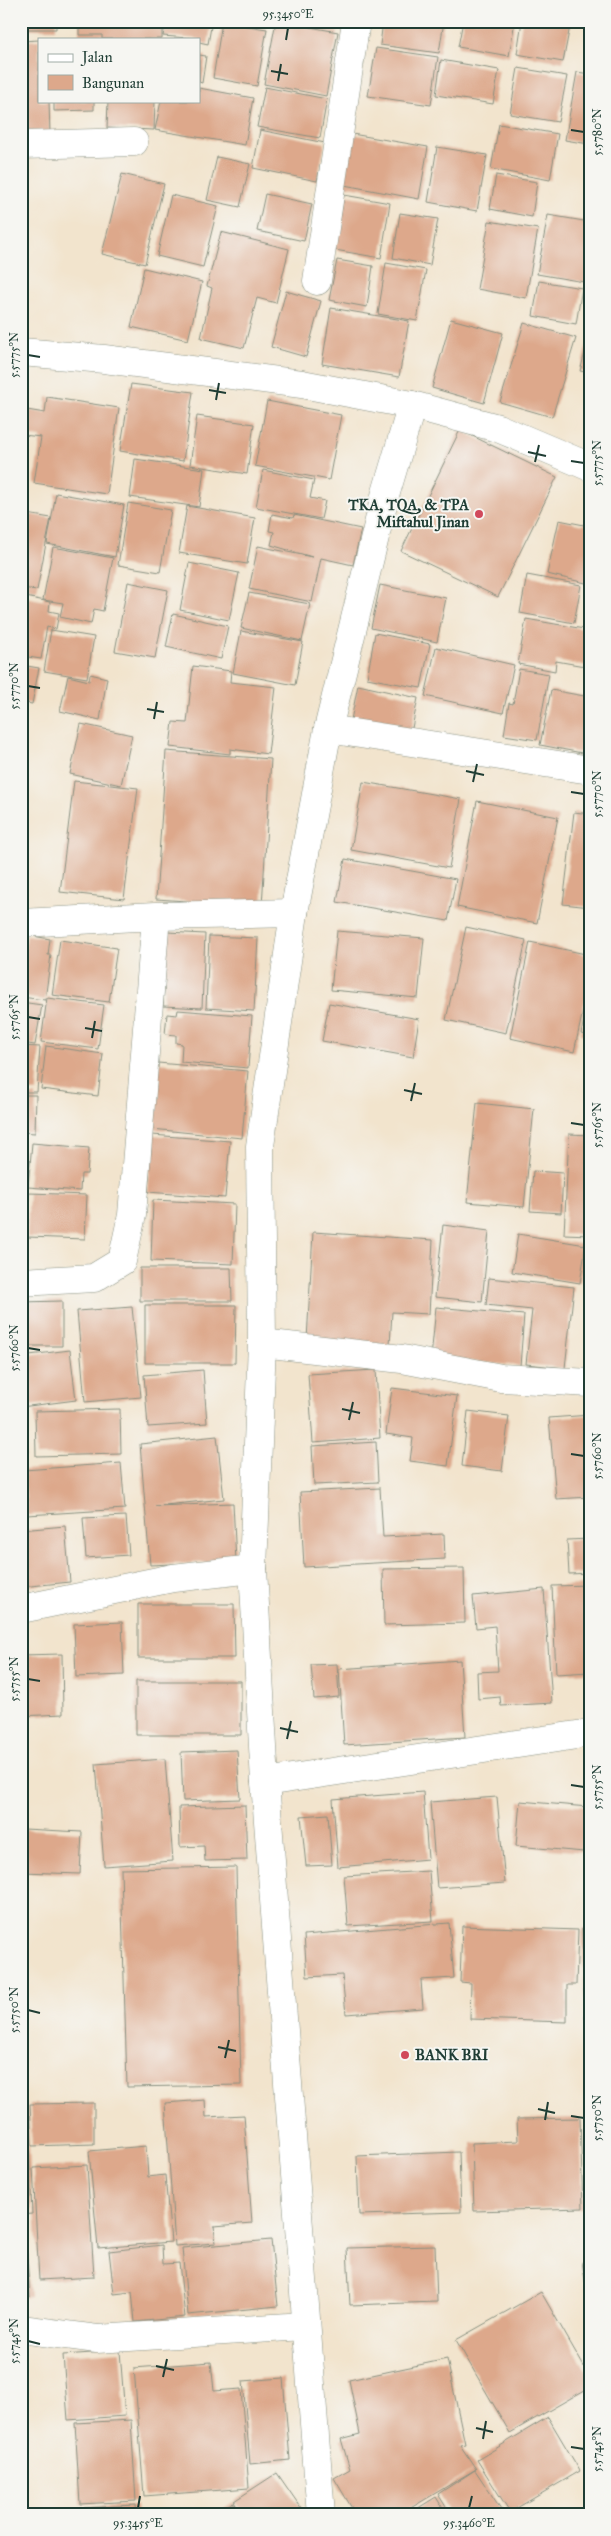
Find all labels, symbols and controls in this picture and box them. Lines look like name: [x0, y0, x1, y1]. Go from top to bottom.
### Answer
text: 95.3450°E: [262, 7, 314, 21]
legend: [38, 38, 200, 102]
text: Jalan: [80, 48, 113, 67]
text: Bangunan: [82, 74, 144, 92]
text: 5.5780°N: [590, 108, 604, 156]
text: 5.5775°N: [7, 332, 21, 378]
text: 5.5775°N: [590, 440, 604, 486]
place label: TKA, TQA, & TPA Miftahul Jinan: [347, 496, 470, 532]
marker: TKA, TQA, & TPA Miftahul Jinan: [473, 508, 485, 520]
text: 5.5770°N: [7, 662, 21, 710]
text: 5.5770°N: [590, 770, 604, 818]
text: 5.5765°N: [7, 994, 21, 1040]
text: 5.5765°N: [590, 1102, 604, 1148]
text: 5.5760°N: [7, 1324, 21, 1372]
text: 5.5760°N: [590, 1432, 604, 1480]
text: 5.5755°N: [7, 1656, 21, 1702]
text: 5.5755°N: [590, 1764, 604, 1810]
text: 5.5750°N: [7, 1987, 21, 2033]
place label: BANK BRI: [415, 2046, 489, 2064]
marker: BANK BRI: [399, 2049, 411, 2061]
text: 5.5750°N: [590, 2095, 604, 2141]
text: 5.5745°N: [7, 2318, 21, 2364]
text: 5.5745°N: [590, 2426, 604, 2472]
text: 95.3455°E: [113, 2516, 163, 2530]
text: 95.3460°E: [443, 2516, 495, 2530]

